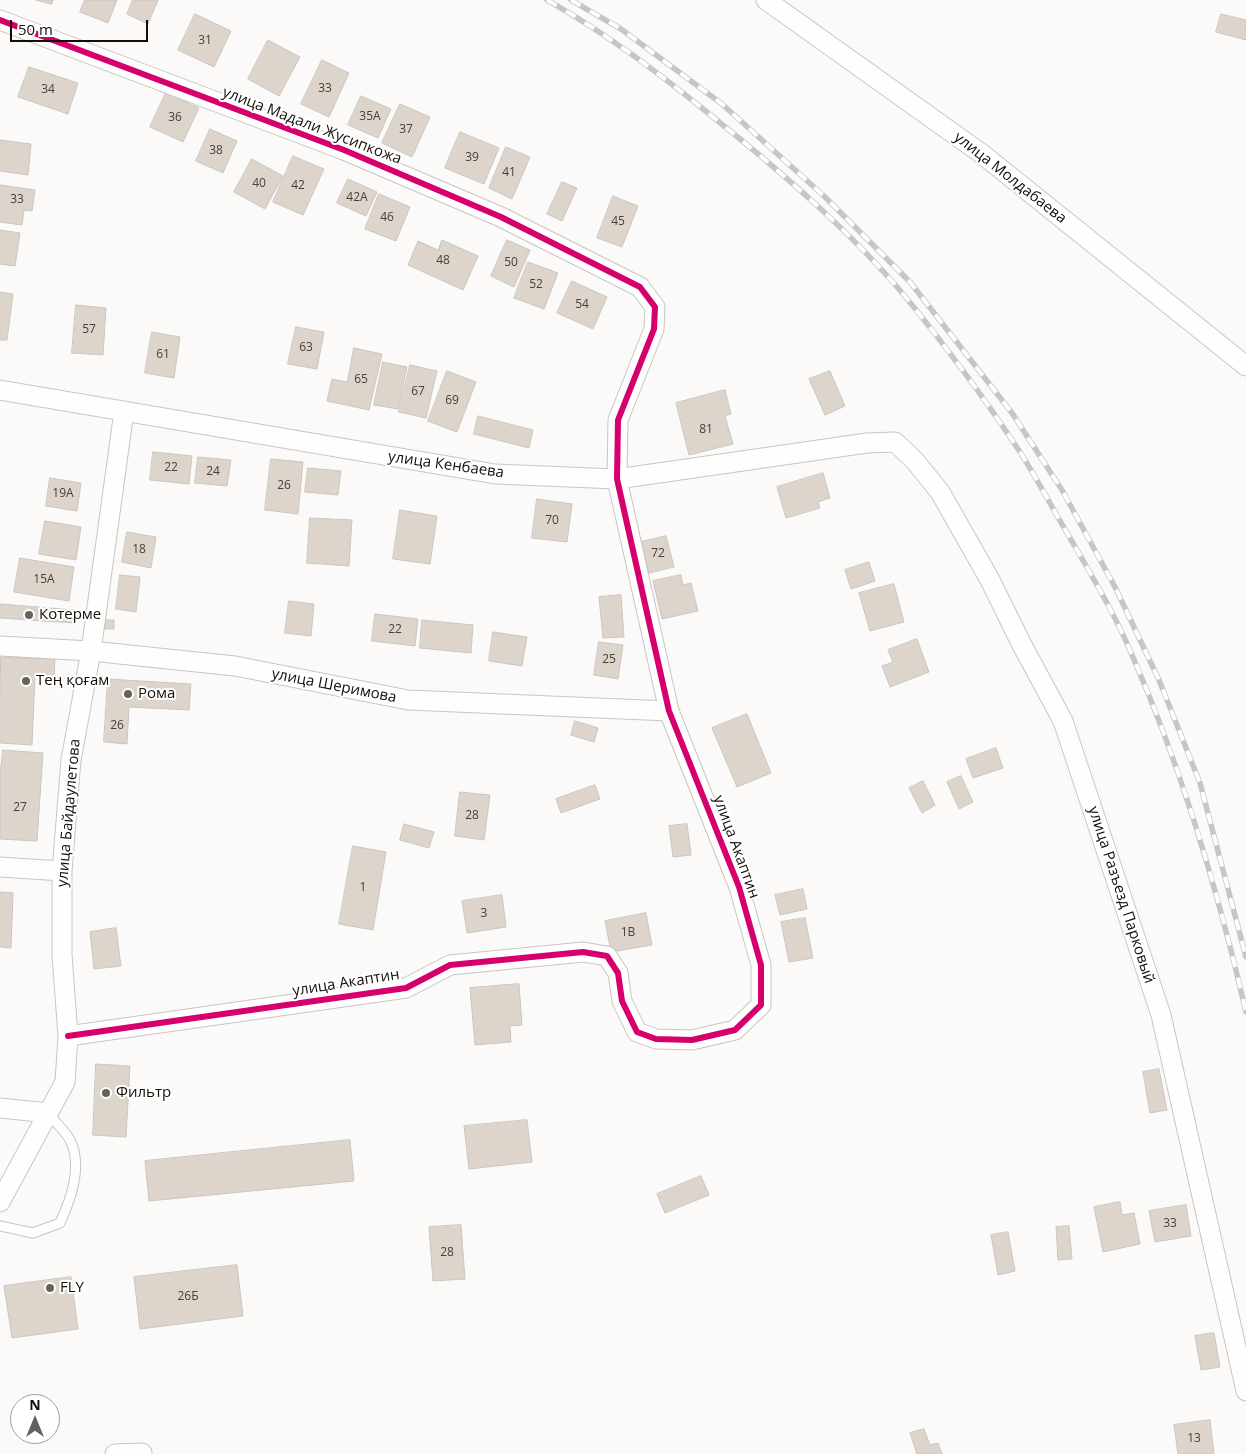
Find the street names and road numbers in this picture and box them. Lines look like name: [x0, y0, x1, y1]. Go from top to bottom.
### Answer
street label: улица Мадали Жусипкожа: [220, 83, 404, 169]
street label: улица Молдабаева: [950, 128, 1070, 228]
street label: улица Кенбаева: [387, 448, 505, 482]
street label: улица Шеримова: [270, 665, 398, 707]
street label: улица Байдаулетова: [54, 738, 84, 888]
street label: улица Акаптин: [709, 793, 763, 901]
street label: улица Разъезд Парковый: [1084, 804, 1158, 986]
street label: улица Акаптин: [291, 966, 401, 1000]

